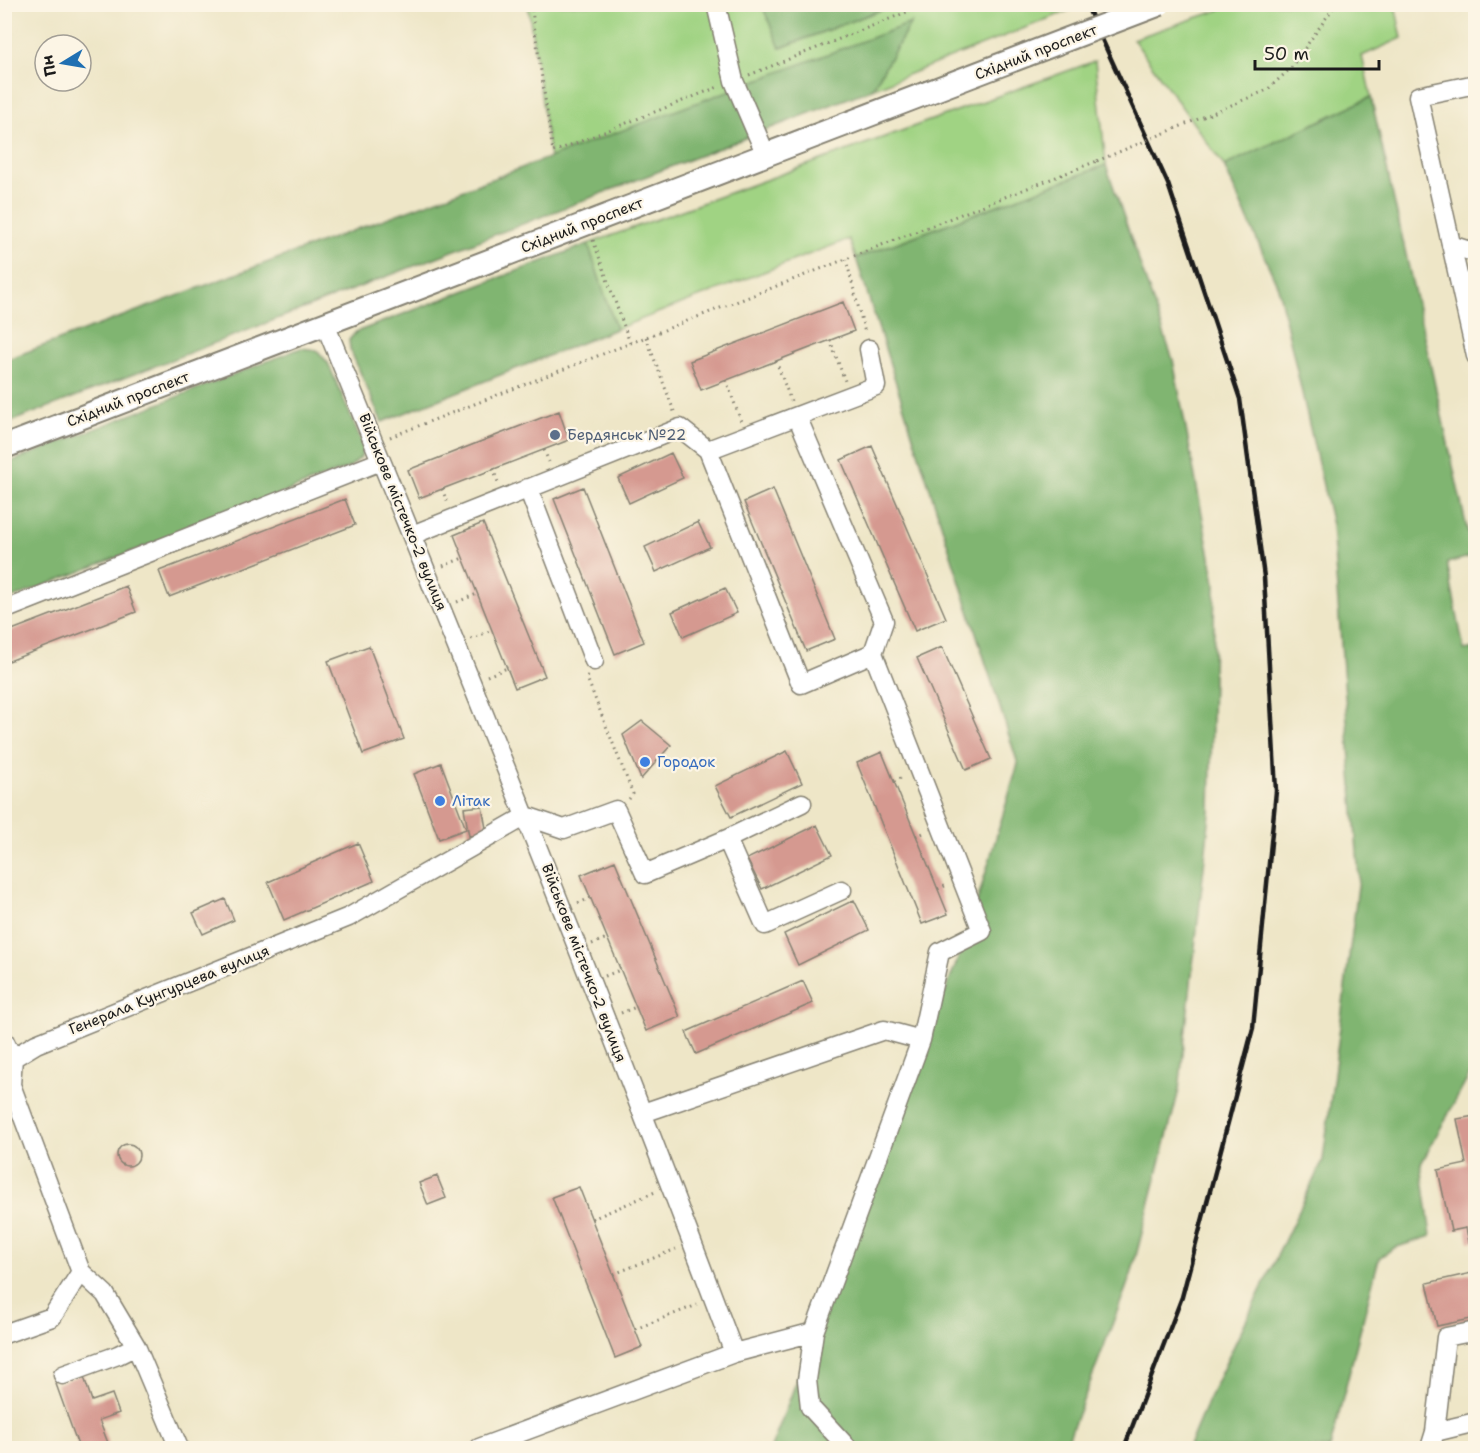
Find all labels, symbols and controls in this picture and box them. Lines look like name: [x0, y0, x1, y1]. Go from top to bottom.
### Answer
street label: Східний проспект: [972, 19, 1100, 85]
north arrow: [33, 33, 93, 93]
scale bar: [1255, 33, 1380, 71]
text: 50 m: [1264, 42, 1309, 66]
text: Пн: [36, 53, 61, 78]
street label: Східний проспект: [518, 192, 646, 258]
street label: Східний проспект: [64, 366, 192, 432]
street label: Військове містечко-2 вулиця: [354, 410, 452, 614]
place label: Бердянськ №22: [567, 425, 686, 445]
marker: Бердянськ №22: [548, 428, 562, 442]
place label: Городок: [657, 752, 715, 772]
marker: Городок: [638, 755, 652, 769]
place label: Літак: [452, 791, 490, 811]
marker: Літак: [433, 794, 447, 808]
street label: Військове містечко-2 вулиця: [537, 861, 631, 1065]
street label: Генерала Кунгурцева вулиця: [66, 941, 272, 1039]

